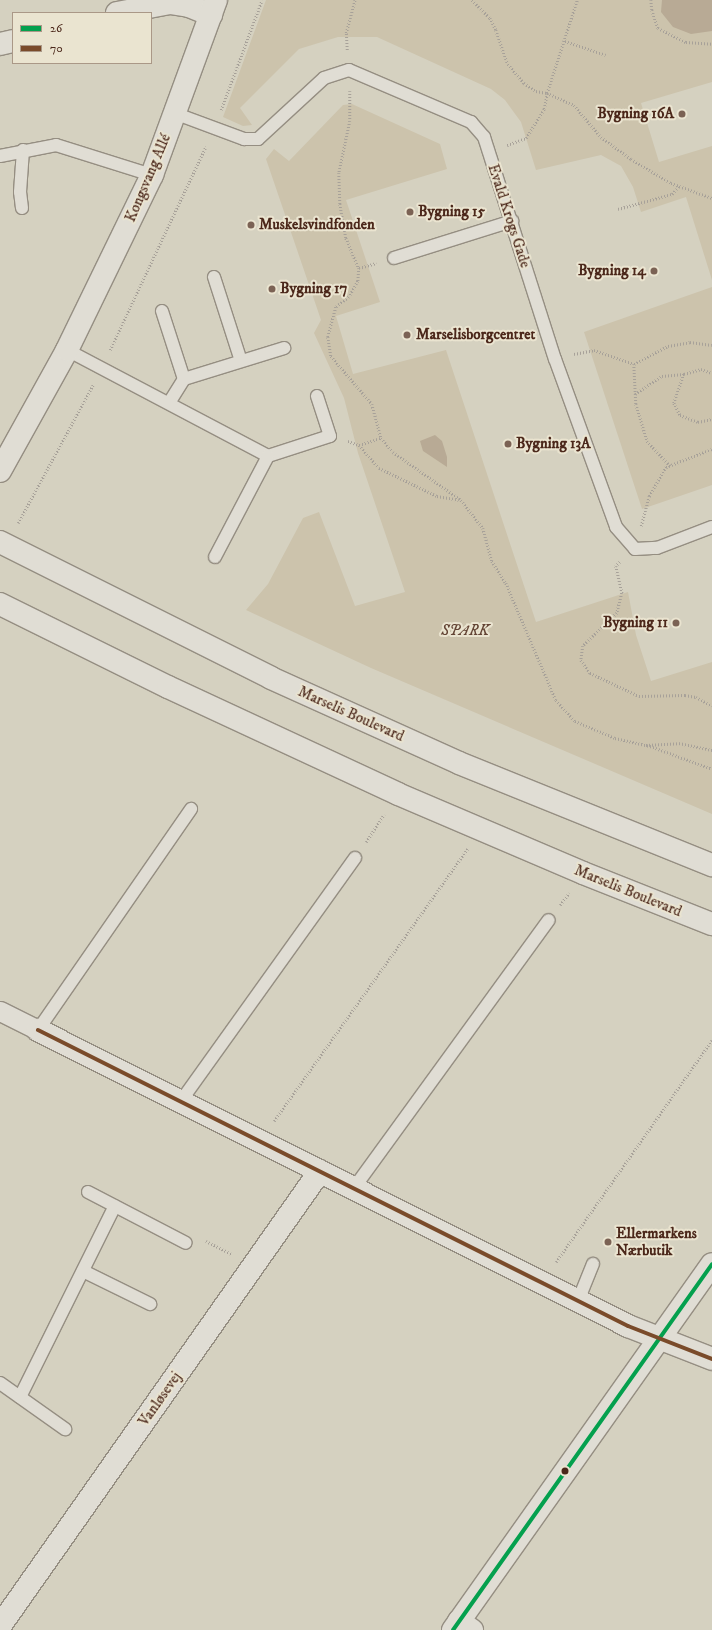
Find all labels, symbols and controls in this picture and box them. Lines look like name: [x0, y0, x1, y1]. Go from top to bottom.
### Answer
legend: [12, 12, 152, 64]
text: 26: [50, 21, 62, 36]
text: 70: [50, 41, 63, 56]
place label: Bygning 16A: [597, 105, 674, 123]
marker: Bygning 16A: [677, 109, 687, 119]
street label: Kongsvang Allé: [121, 131, 175, 225]
street label: Evald Krogs Gade: [484, 162, 534, 270]
place label: Bygning 15: [418, 203, 485, 221]
marker: Bygning 15: [405, 207, 415, 217]
place label: Muskelsvindfonden: [259, 216, 375, 234]
marker: Muskelsvindfonden: [246, 220, 256, 230]
place label: Bygning 14: [578, 262, 646, 280]
marker: Bygning 14: [649, 266, 659, 276]
place label: Bygning 17: [280, 280, 347, 298]
marker: Bygning 17: [267, 284, 277, 294]
place label: Marselisborgcentret: [416, 326, 535, 344]
marker: Marselisborgcentret: [401, 329, 413, 341]
place label: Bygning 13A: [516, 435, 591, 453]
marker: Bygning 13A: [503, 439, 513, 449]
place label: Bygning 11: [603, 614, 668, 632]
marker: Bygning 11: [671, 618, 681, 628]
park label: SPARK: [441, 622, 489, 640]
street label: Marselis Boulevard: [295, 683, 407, 745]
street label: Marselis Boulevard: [572, 861, 684, 921]
place label: Ellermarkens Nærbutik: [616, 1224, 697, 1259]
marker: Ellermarkens Nærbutik: [603, 1237, 613, 1247]
street label: Vanløsevej: [135, 1368, 185, 1430]
unlabelled marker: [560, 1466, 570, 1476]

